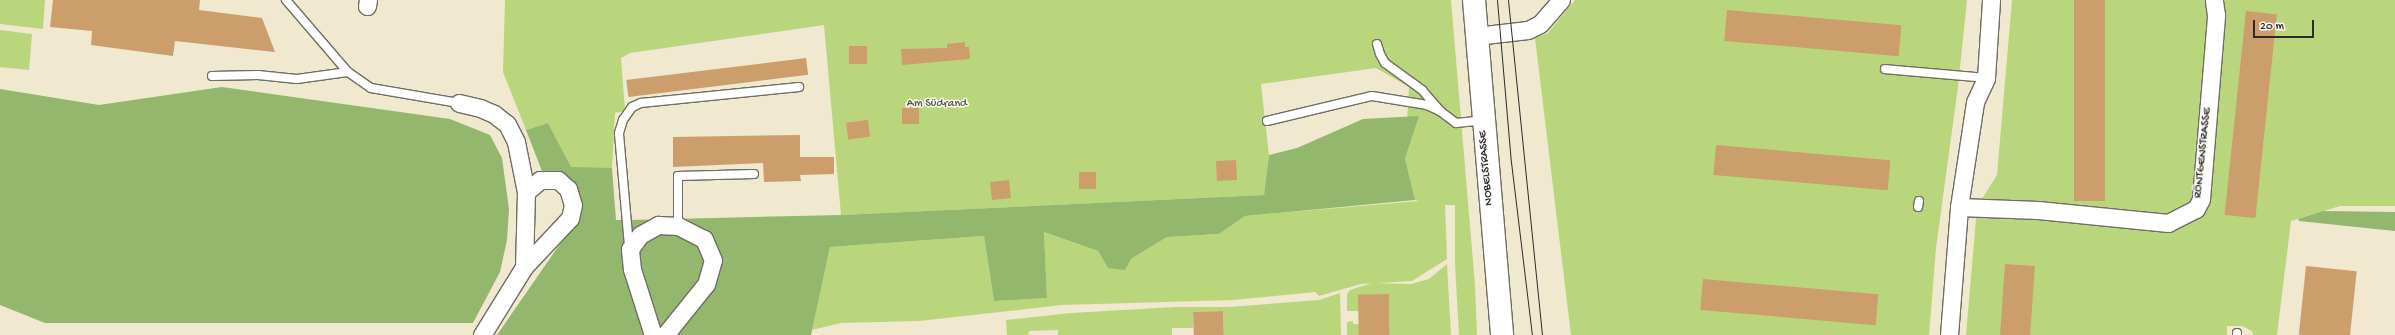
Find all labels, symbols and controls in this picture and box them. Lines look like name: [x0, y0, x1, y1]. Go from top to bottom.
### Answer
scale bar: [2255, 12, 2316, 38]
text: 20 m: [2260, 20, 2284, 34]
park label: Am Südrand: [907, 98, 967, 112]
street label: RÖNTGENSTRASSE: [2192, 107, 2216, 199]
street label: NOBELSTRASSE: [1477, 130, 1497, 206]

